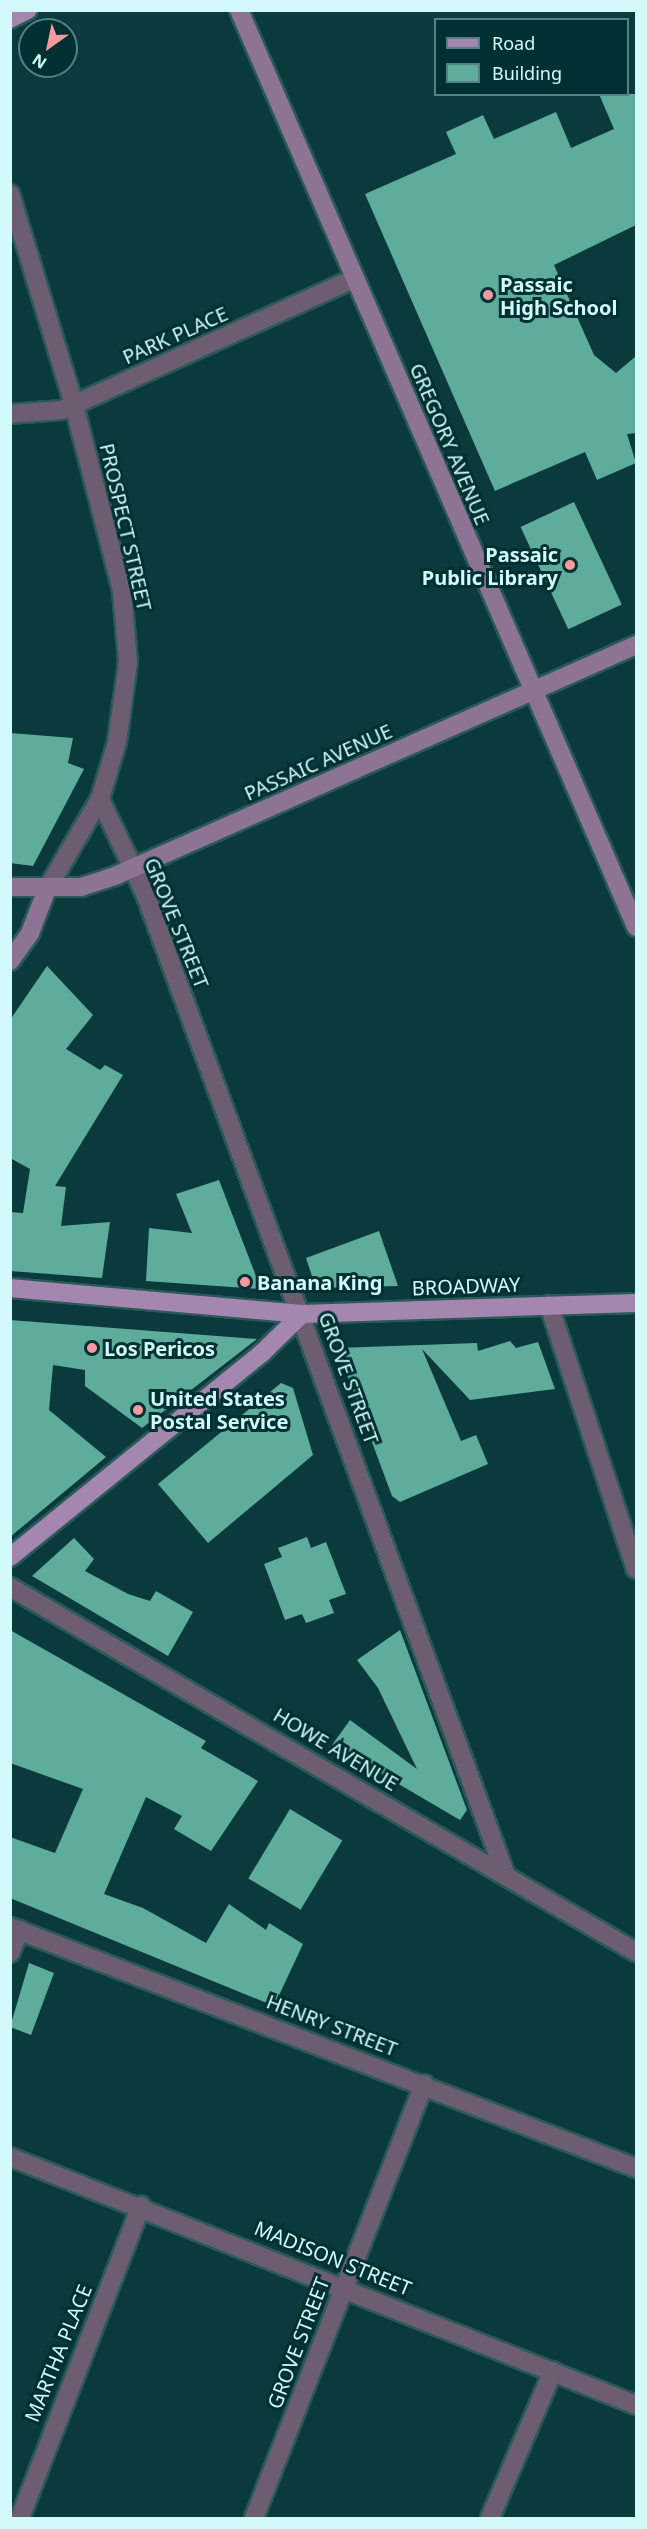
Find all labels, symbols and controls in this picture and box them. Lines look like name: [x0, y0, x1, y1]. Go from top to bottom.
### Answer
north arrow: [18, 18, 78, 78]
legend: [434, 18, 629, 96]
text: Road: [492, 31, 535, 55]
text: N: [28, 49, 51, 74]
text: Building: [492, 61, 562, 85]
place label: Passaic High School: [500, 272, 617, 319]
marker: Passaic High School: [481, 288, 495, 302]
street label: PARK PLACE: [119, 301, 231, 369]
street label: GREGORY AVENUE: [405, 360, 495, 528]
street label: PROSPECT STREET: [95, 441, 157, 613]
place label: Passaic Public Library: [422, 542, 558, 589]
marker: Passaic Public Library: [563, 558, 577, 572]
street label: PASSAIC AVENUE: [240, 719, 396, 805]
street label: GROVE STREET: [140, 854, 214, 992]
place label: Banana King: [257, 1270, 382, 1294]
street label: BROADWAY: [411, 1272, 521, 1300]
marker: Banana King: [238, 1275, 252, 1289]
street label: GROVE STREET: [314, 1309, 384, 1447]
place label: Los Pericos: [104, 1336, 215, 1360]
marker: Los Pericos: [85, 1341, 99, 1355]
place label: United States Postal Service: [150, 1386, 288, 1433]
marker: United States Postal Service: [131, 1403, 145, 1417]
street label: HOWE AVENUE: [269, 1702, 403, 1796]
street label: HENRY STREET: [263, 1989, 401, 2061]
street label: MADISON STREET: [251, 2216, 415, 2300]
street label: GROVE STREET: [262, 2274, 334, 2412]
street label: MARTHA PLACE: [20, 2281, 96, 2425]

